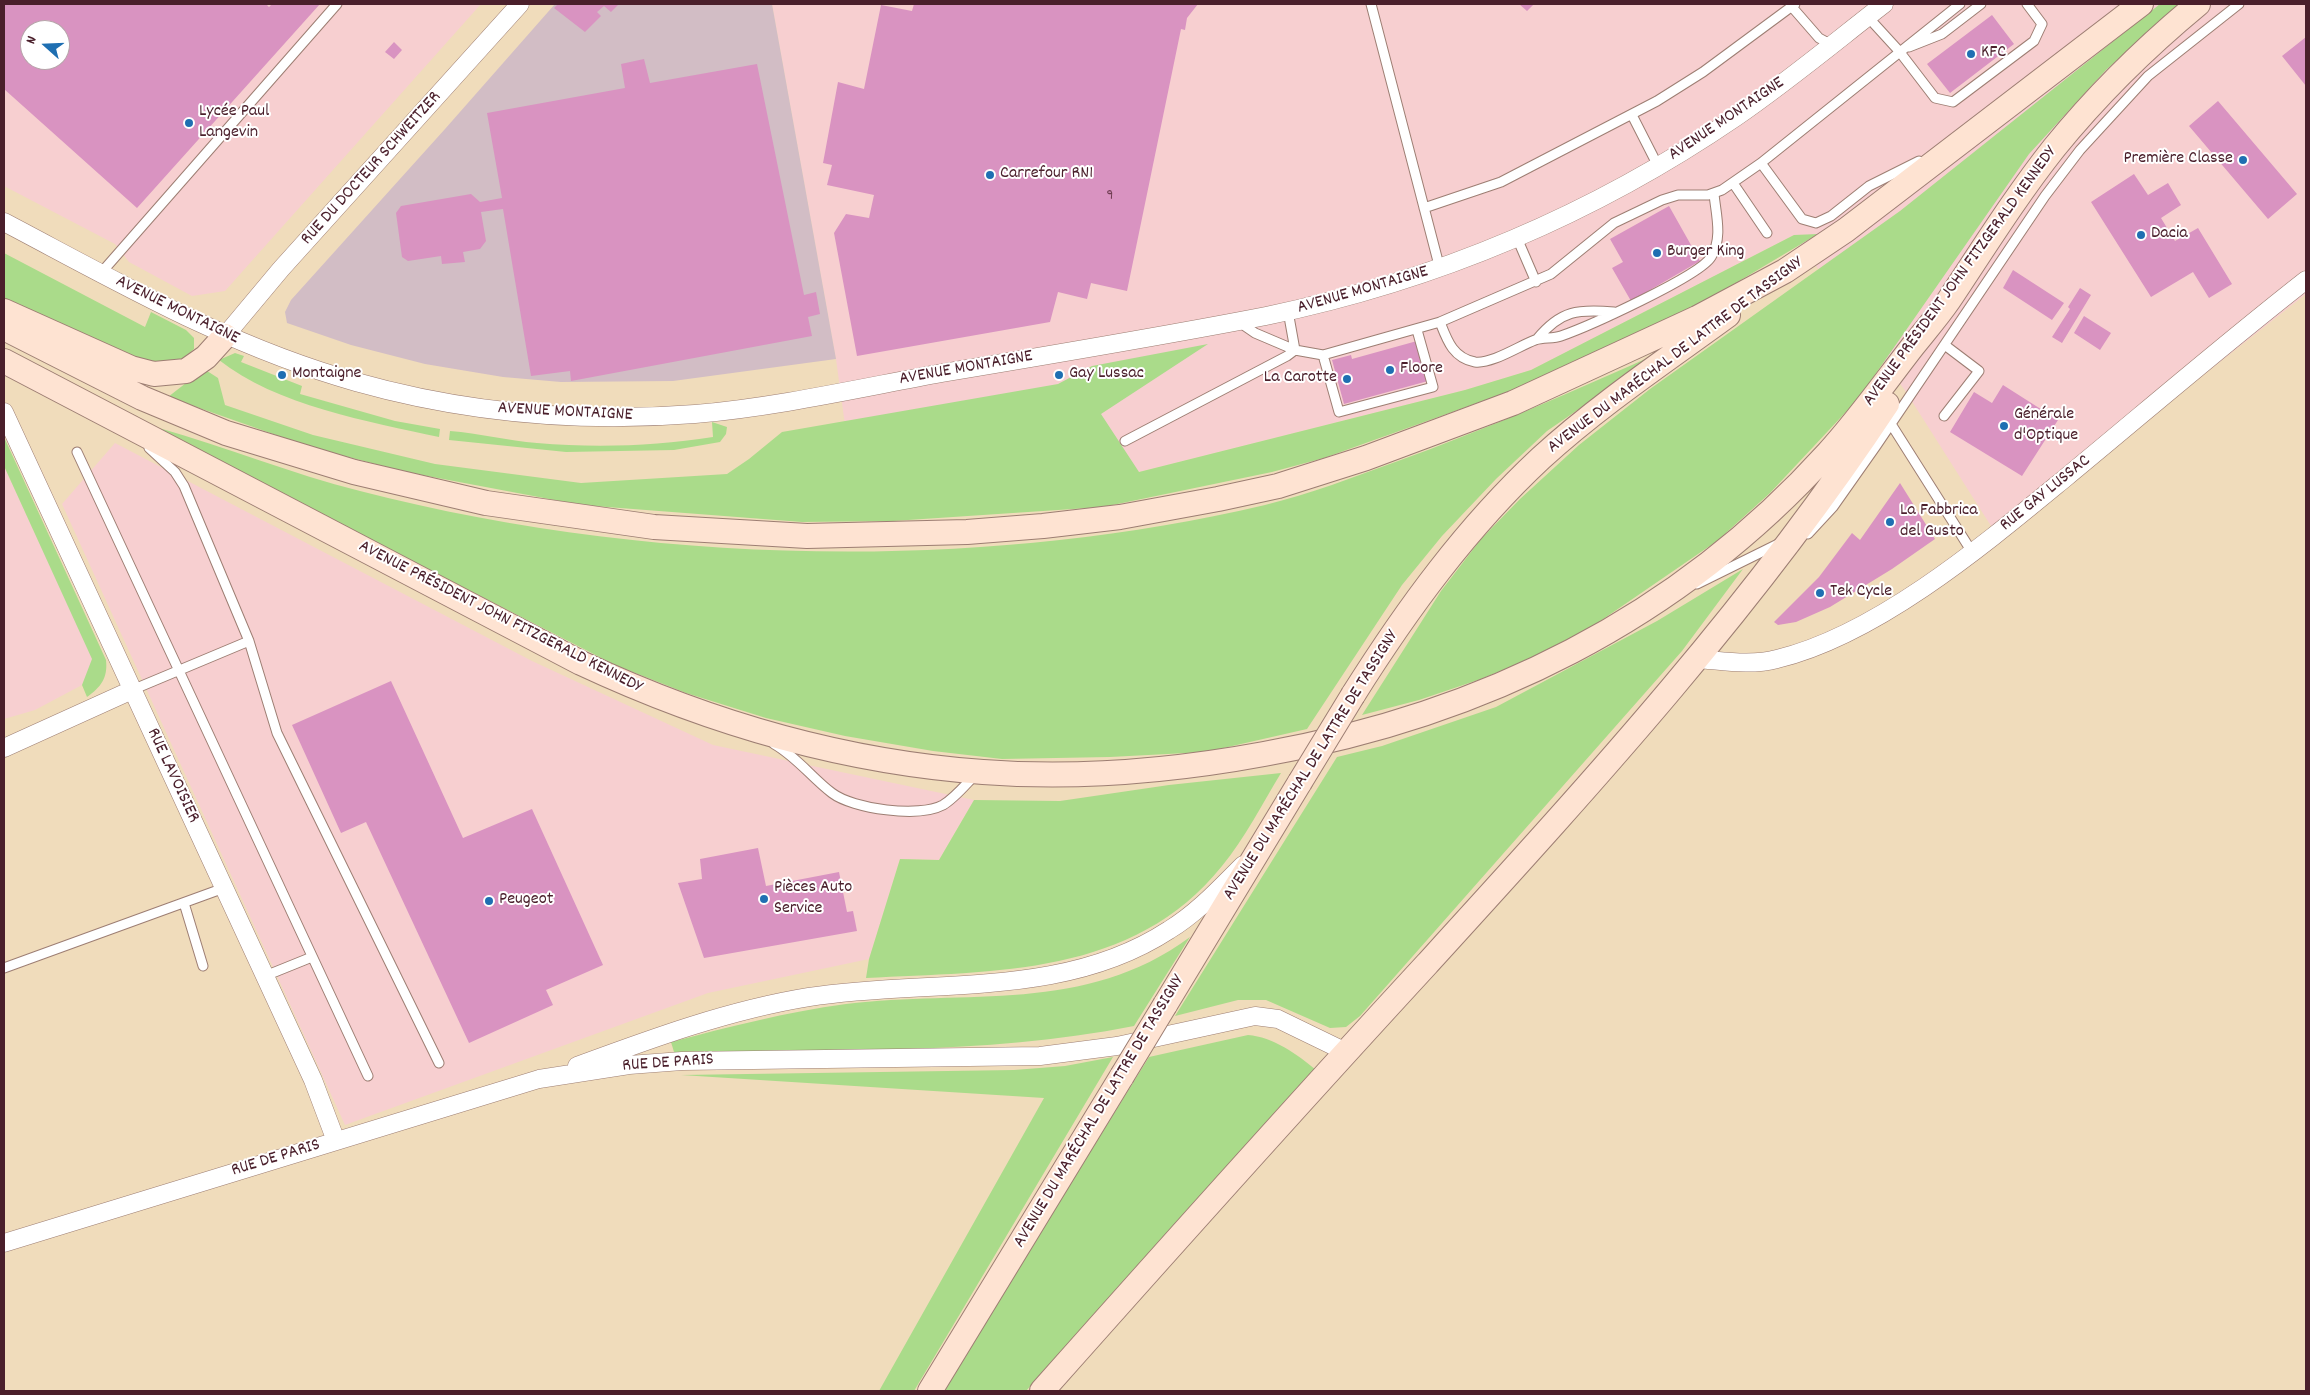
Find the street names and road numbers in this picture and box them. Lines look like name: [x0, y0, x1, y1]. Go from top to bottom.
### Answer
street label: AVENUE MONTAIGNE: [1665, 73, 1789, 167]
street label: RUE DU DOCTEUR SCHWEITZER: [297, 88, 447, 250]
street label: AVENUE PRÉSIDENT JOHN FITZGERALD KENNEDY: [1860, 143, 2062, 411]
street label: AVENUE DU MARÉCHAL DE LATTRE DE TASSIGNY: [1544, 253, 1808, 459]
street label: AVENUE MONTAIGNE: [1295, 262, 1431, 320]
street label: AVENUE MONTAIGNE: [112, 272, 242, 350]
street label: AVENUE MONTAIGNE: [898, 347, 1034, 391]
street label: AVENUE MONTAIGNE: [497, 399, 633, 427]
street label: RUE GAY LUSSAC: [1996, 451, 2096, 537]
street label: AVENUE PRÉSIDENT JOHN FITZGERALD KENNEDY: [354, 537, 646, 699]
street label: AVENUE DU MARÉCHAL DE LATTRE DE TASSIGNY: [1220, 627, 1404, 905]
street label: RUE LAVOISIER: [141, 725, 203, 827]
street label: AVENUE DU MARÉCHAL DE LATTRE DE TASSIGNY: [1010, 972, 1190, 1252]
street label: RUE DE PARIS: [622, 1050, 714, 1078]
street label: RUE DE PARIS: [229, 1135, 323, 1183]

